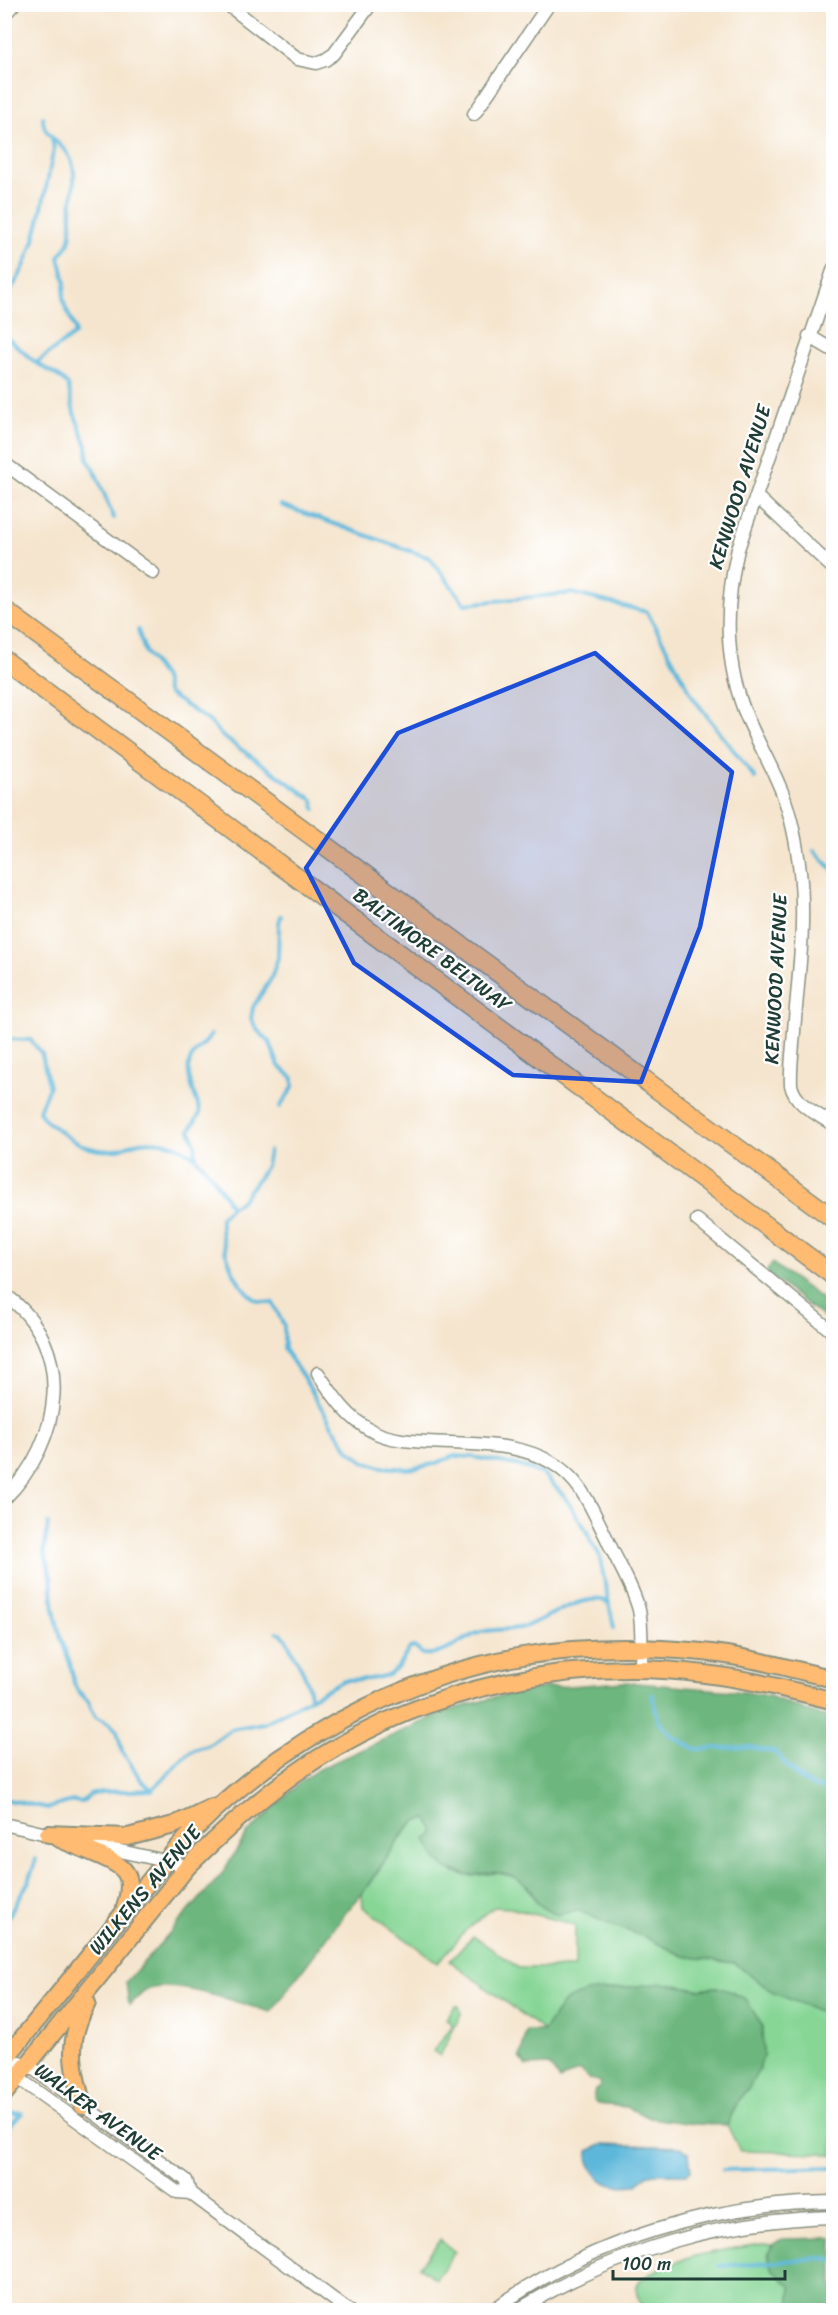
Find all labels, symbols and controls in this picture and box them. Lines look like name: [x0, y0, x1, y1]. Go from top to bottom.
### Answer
street label: KENWOOD AVENUE: [698, 399, 782, 574]
street label: BALTIMORE BELTWAY: [345, 878, 520, 1023]
street label: KENWOOD AVENUE: [754, 891, 798, 1065]
street label: WILKENS AVENUE: [80, 1815, 211, 1963]
street label: WALKER AVENUE: [27, 2053, 171, 2172]
scale bar: [613, 2243, 786, 2281]
text: 100 m: [622, 2248, 671, 2280]

